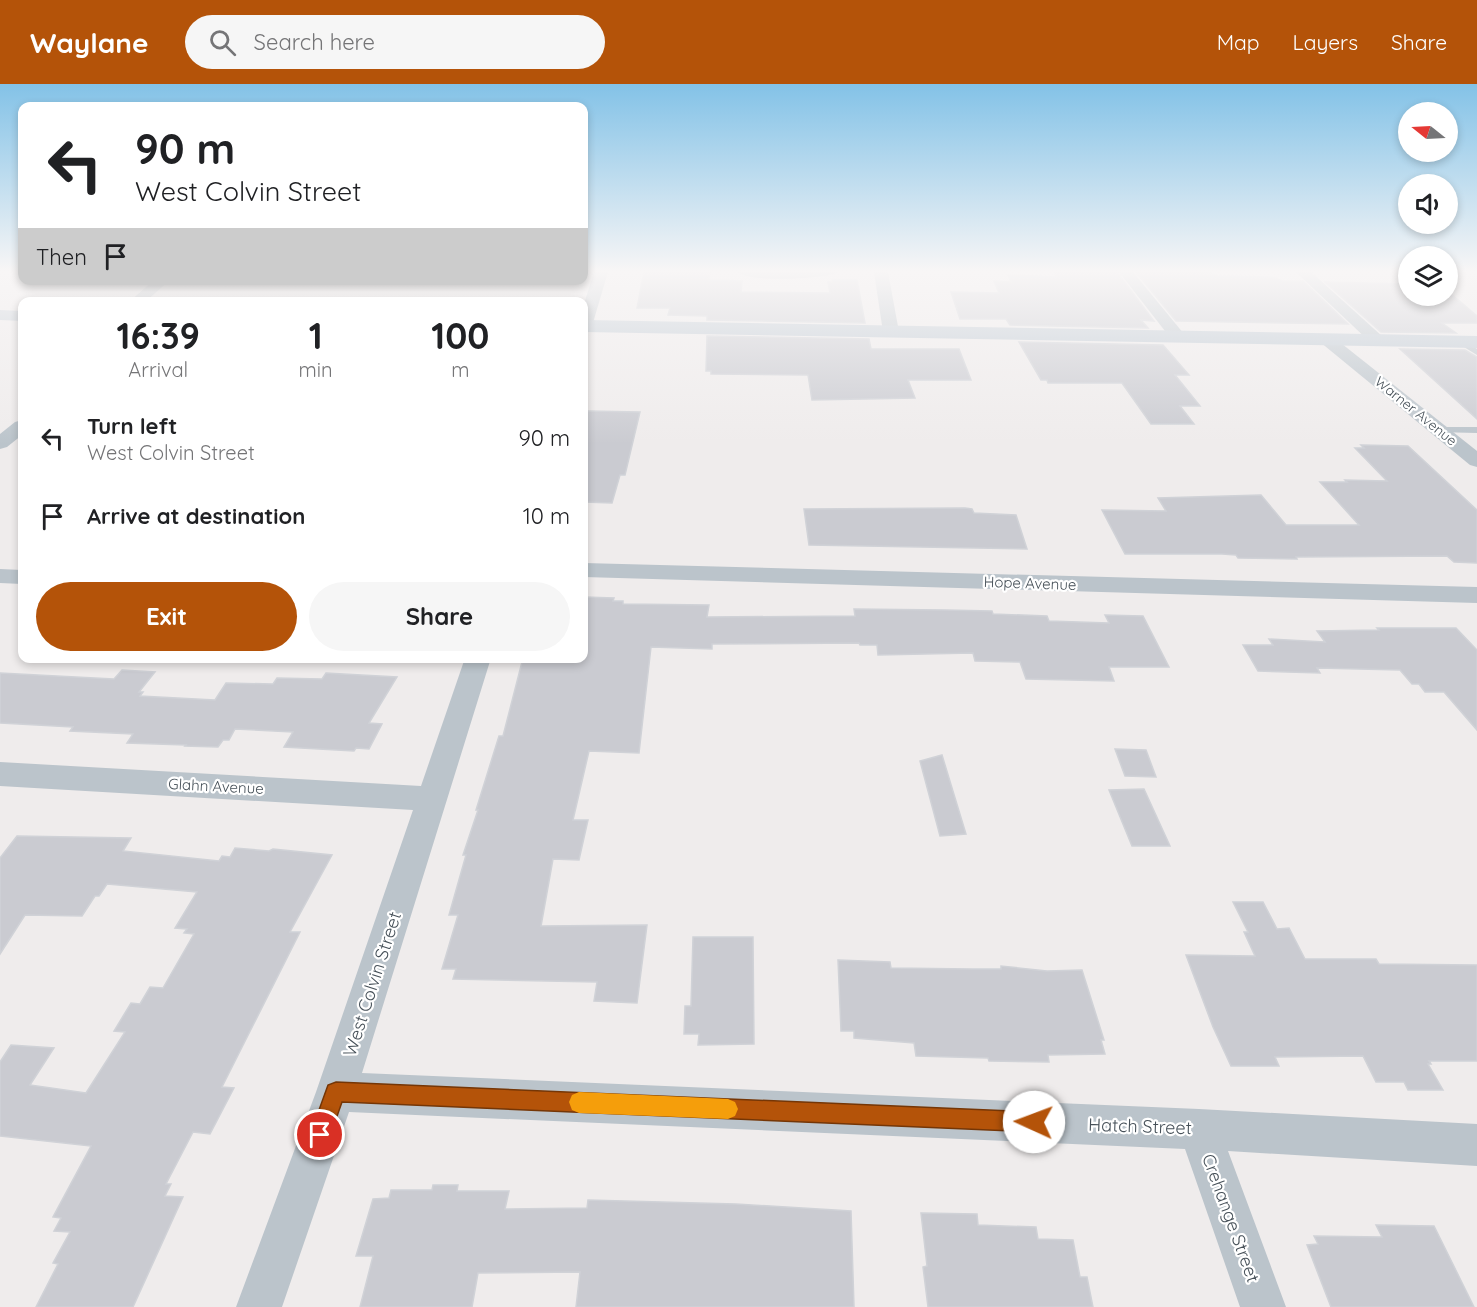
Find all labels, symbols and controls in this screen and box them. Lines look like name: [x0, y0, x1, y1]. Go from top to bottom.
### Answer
search box: [185, 15, 605, 69]
text: Waylane: [30, 25, 149, 60]
icon: search: [206, 26, 239, 59]
text: Search here: [254, 28, 375, 56]
text: Map: [1217, 29, 1260, 55]
text: Layers: [1293, 29, 1358, 55]
text: Share: [1391, 29, 1447, 55]
north arrow: [1398, 102, 1458, 162]
map controls: [1398, 102, 1458, 306]
text: 90 m: [135, 122, 235, 175]
icon: left: [36, 126, 114, 204]
text: West Colvin Street: [135, 174, 361, 208]
button: sound: [1398, 174, 1458, 234]
icon: arrive: [99, 240, 132, 273]
text: Then: [36, 243, 87, 271]
button: layers: [1398, 246, 1458, 306]
text: 16:39: [117, 313, 200, 358]
text: 1: [309, 313, 323, 358]
text: 100: [431, 313, 489, 358]
text: Arrival: [128, 357, 188, 382]
text: min: [299, 357, 333, 382]
text: m: [451, 357, 469, 382]
street label: Warner Avenue: [1371, 372, 1461, 450]
text: Turn left: [87, 412, 177, 440]
icon: left: [36, 422, 69, 455]
text: 90 m: [519, 424, 570, 452]
text: West Colvin Street: [87, 440, 255, 465]
icon: arrive: [36, 500, 69, 533]
text: Arrive at destination: [87, 502, 305, 530]
text: 10 m: [523, 502, 570, 530]
street label: Hope Avenue: [983, 572, 1077, 594]
button: Exit: [36, 582, 297, 651]
button: Share: [309, 582, 570, 651]
street label: Glahn Avenue: [168, 774, 264, 798]
street label: West Colvin Street: [338, 909, 406, 1059]
position arrow: [1002, 1090, 1066, 1154]
pin: [294, 1109, 345, 1160]
street label: Hatch Street: [1088, 1113, 1192, 1139]
icon: arrive: [303, 1118, 336, 1151]
street label: Crehange Street: [1197, 1151, 1265, 1285]

